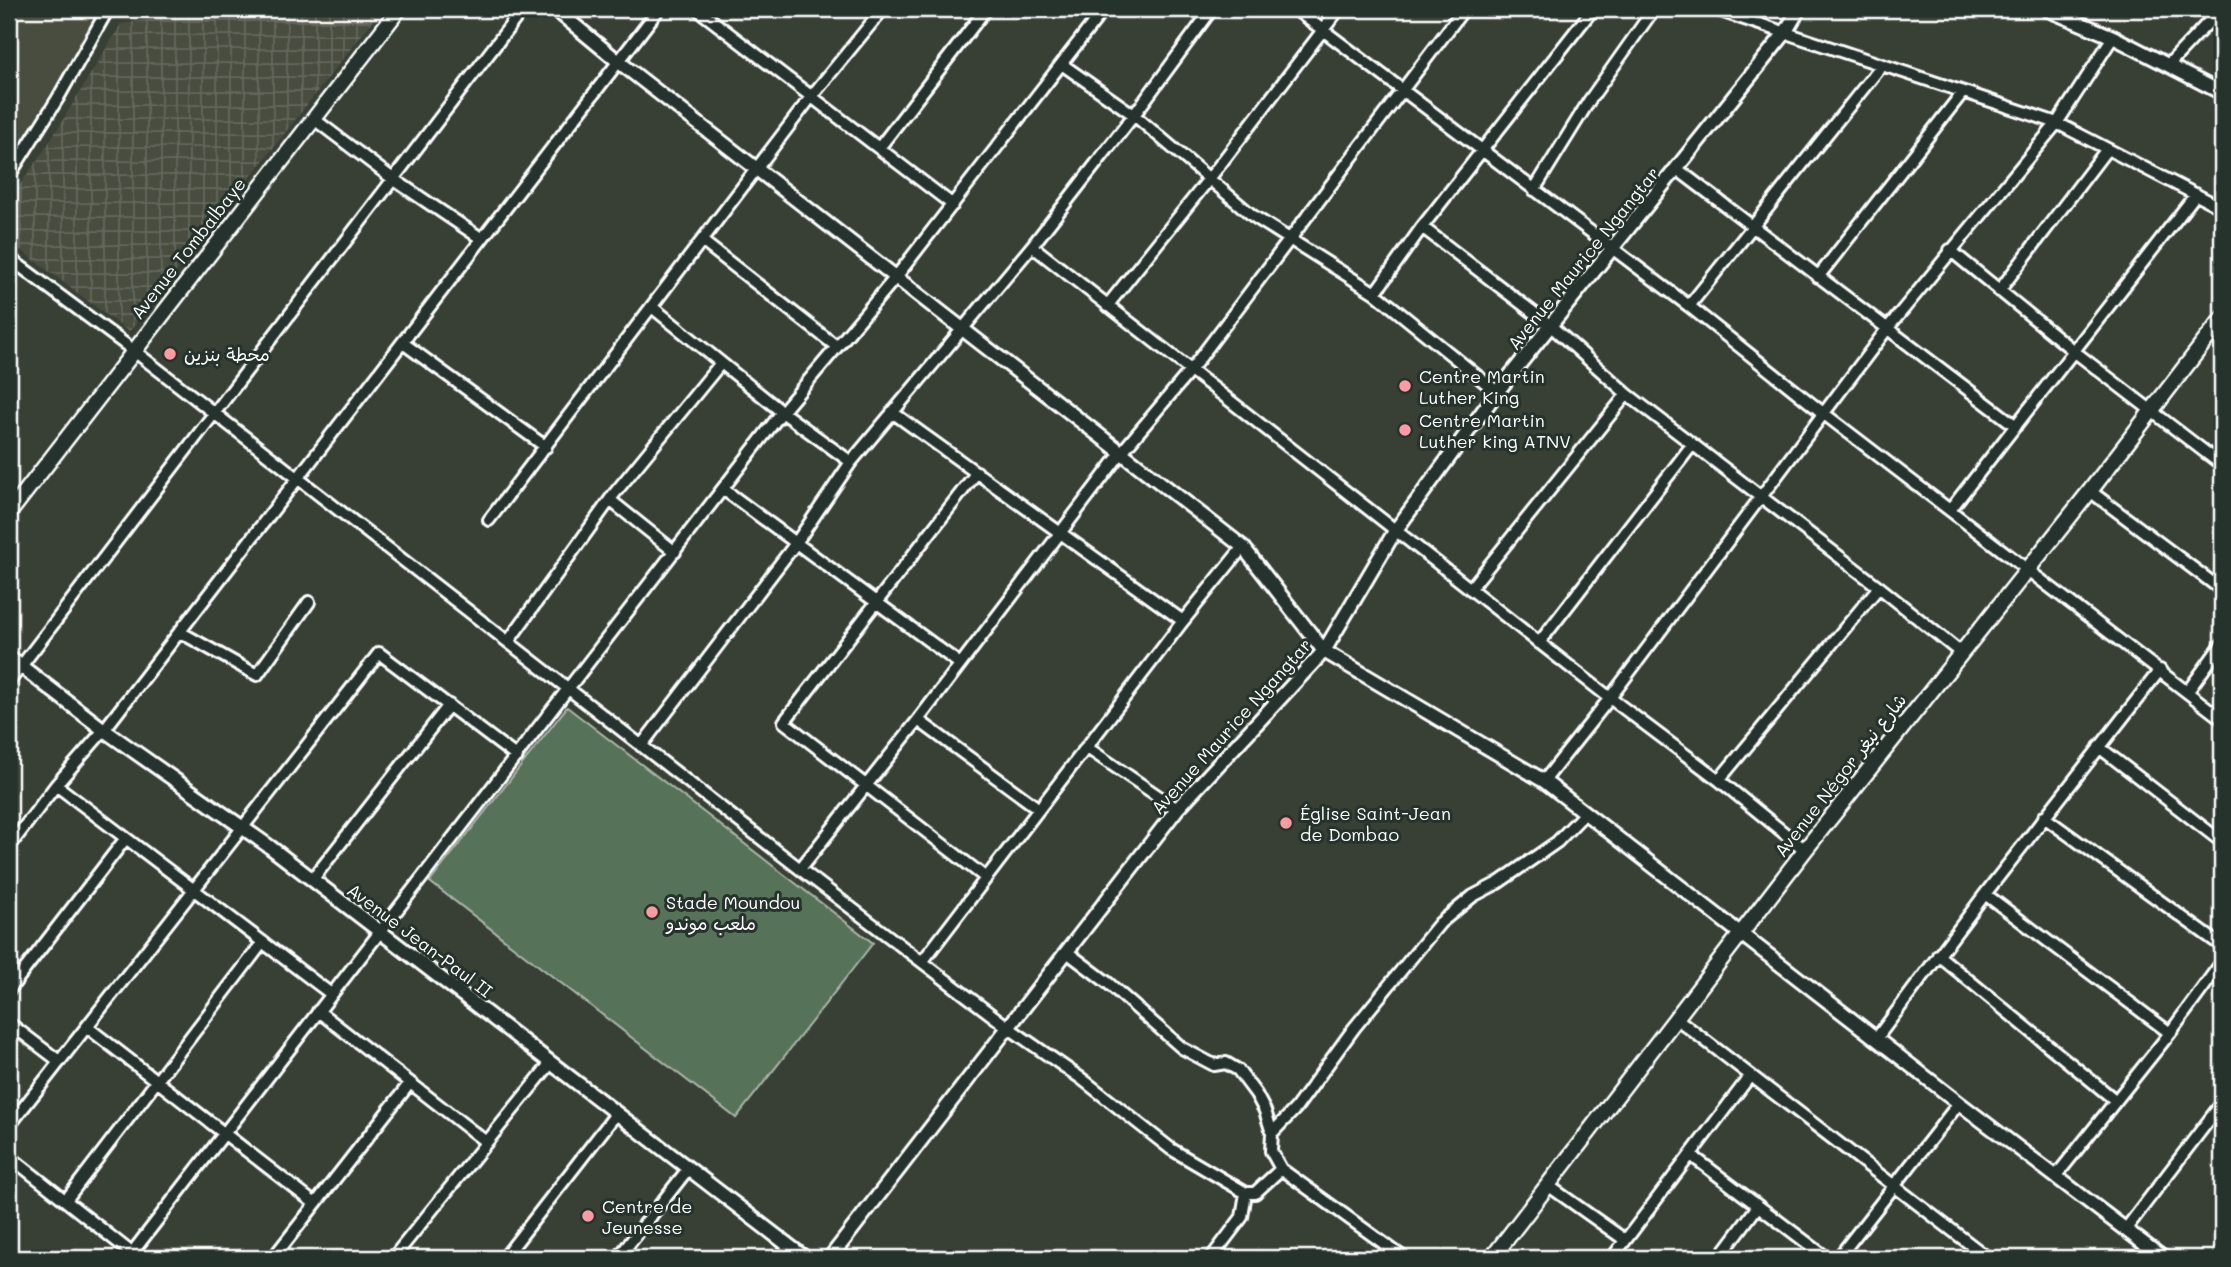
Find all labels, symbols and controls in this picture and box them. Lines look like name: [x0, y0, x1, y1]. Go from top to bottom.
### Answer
street label: Avenue Maurice Ngangtar: [1502, 161, 1664, 355]
street label: Avenue Tombalbaye: [125, 172, 251, 324]
place label: محطة بنزين: [184, 342, 270, 366]
marker: محطة بنزين: [162, 346, 178, 362]
place label: Centre Martin Luther King: [1419, 364, 1545, 409]
marker: Centre Martin Luther King: [1397, 378, 1413, 394]
place label: Centre Martin Luther king ATNV: [1419, 408, 1571, 453]
marker: Centre Martin Luther king ATNV: [1397, 422, 1413, 438]
street label: Avenue Maurice Ngangtar: [1145, 633, 1317, 819]
street label: Avenue Négor شارع نيغر: [1769, 688, 1912, 862]
place label: Église Saint-Jean de Dombao: [1300, 801, 1451, 846]
marker: Église Saint-Jean de Dombao: [1278, 815, 1294, 831]
street label: Avenue Jean-Paul II: [343, 877, 498, 1003]
place label: Stade Moundou ملعب موندو: [665, 890, 800, 935]
marker: Stade Moundou ملعب موندو: [644, 904, 660, 920]
place label: Centre de Jeunesse: [602, 1194, 692, 1239]
marker: Centre de Jeunesse: [580, 1208, 596, 1224]

